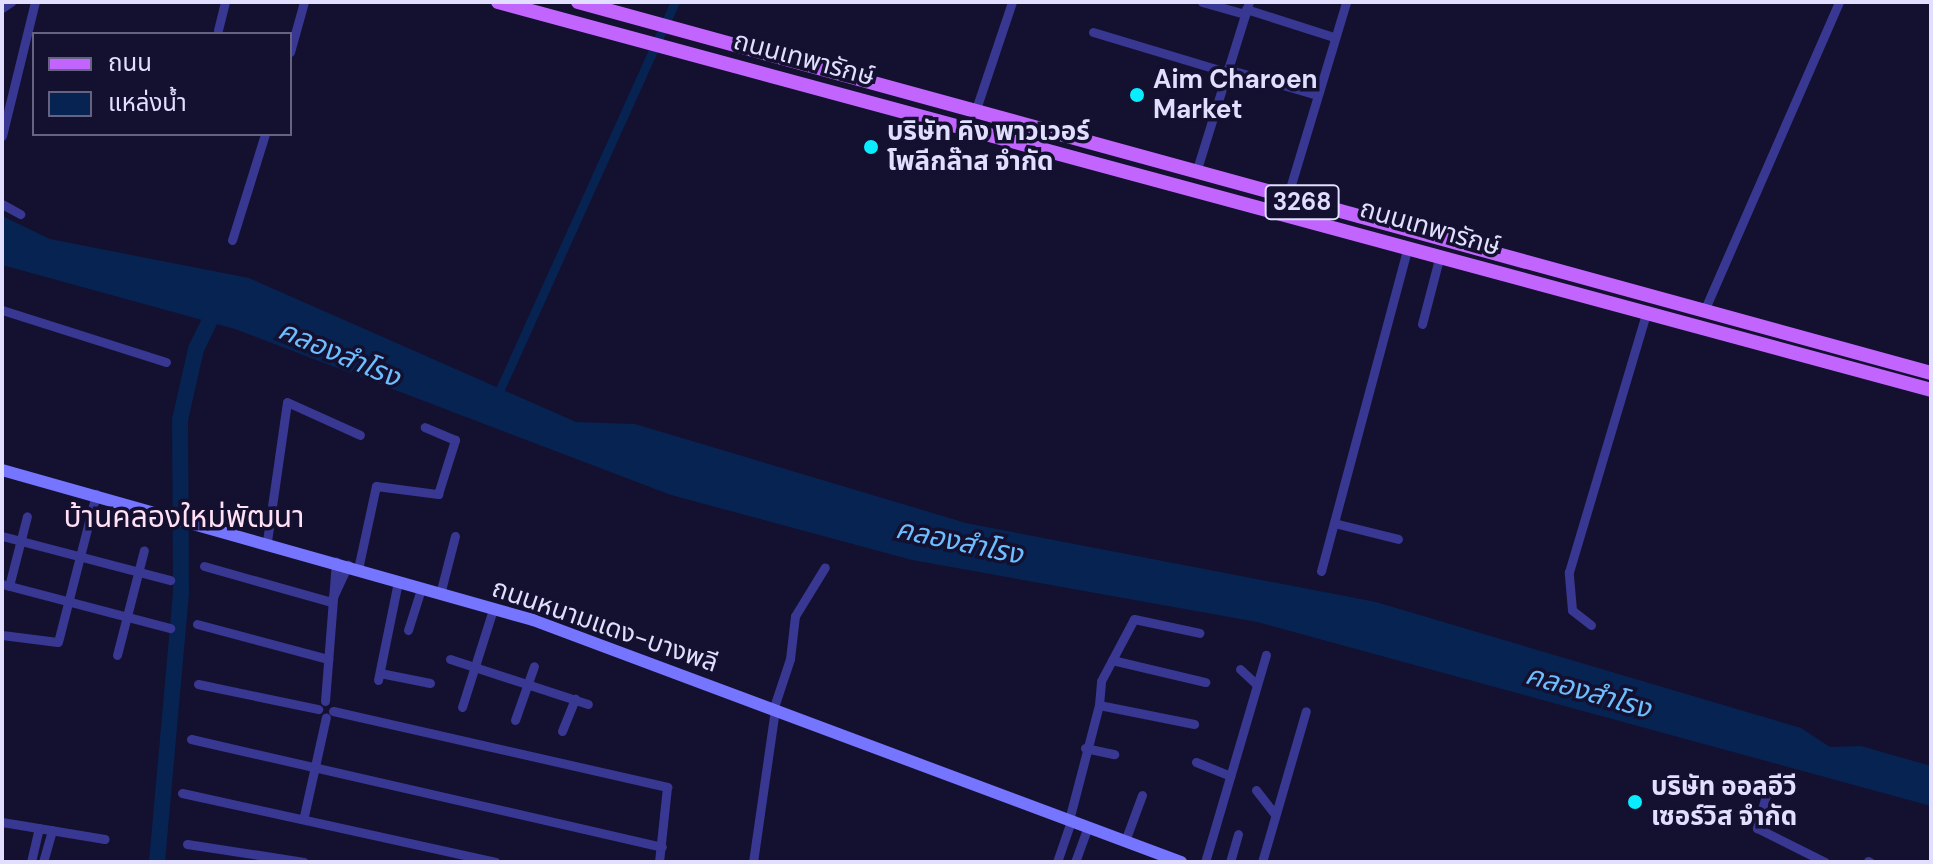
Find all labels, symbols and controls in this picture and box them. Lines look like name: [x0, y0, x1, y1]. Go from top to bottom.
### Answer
street label: ถนนเทพารักษ์: [730, 25, 878, 93]
legend: [32, 32, 292, 136]
text: ถนน: [108, 47, 152, 78]
place label: Aim Charoen Market: [1153, 64, 1318, 126]
marker: Aim Charoen Market: [1128, 86, 1146, 104]
text: แหล่งน้ำ: [108, 87, 187, 118]
place label: บริษัท คิง พาวเวอร์ โพลีกล๊าส จำกัด: [887, 116, 1090, 178]
marker: บริษัท คิง พาวเวอร์ โพลีกล๊าส จำกัด: [862, 138, 880, 156]
road number: 3268: [1264, 182, 1340, 222]
street label: ถนนเทพารักษ์: [1356, 193, 1504, 263]
water label: คลองสำโรง: [273, 313, 405, 395]
district label: บ้านคลองใหม่พัฒนา: [64, 499, 304, 535]
water label: คลองสำโรง: [893, 512, 1025, 572]
street label: ถนนหนามแดง-บางพลี: [488, 573, 722, 679]
water label: คลองสำโรง: [1522, 658, 1654, 726]
place label: บริษัท ออลอีวี เซอร์วิส จำกัด: [1651, 771, 1797, 832]
marker: บริษัท ออลอีวี เซอร์วิส จำกัด: [1626, 793, 1644, 811]

